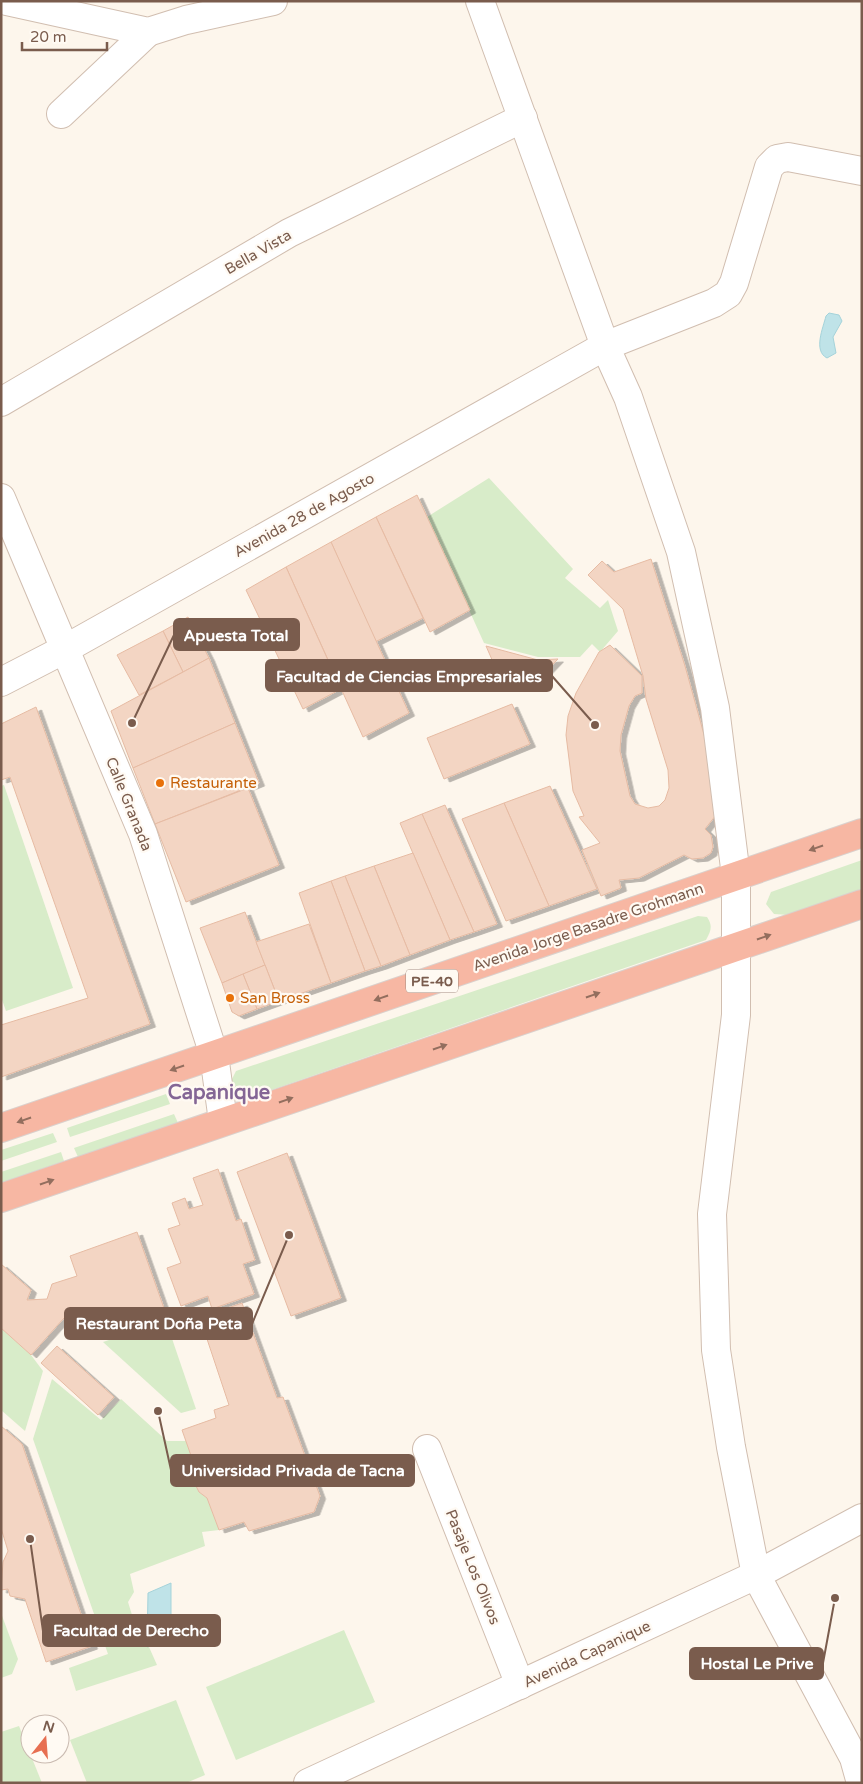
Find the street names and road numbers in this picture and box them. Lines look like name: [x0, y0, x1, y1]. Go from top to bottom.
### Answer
street label: Bella Vista: [221, 226, 295, 278]
street label: Avenida 28 de Agosto: [231, 469, 377, 561]
street label: Calle Granada: [102, 754, 156, 854]
street label: Avenida Jorge Basadre Grohmann: [470, 879, 706, 975]
road number: PE-40: [406, 969, 458, 992]
street label: Pasaje Los Olivos: [442, 1507, 504, 1627]
street label: Avenida Capanique: [520, 1617, 654, 1691]

